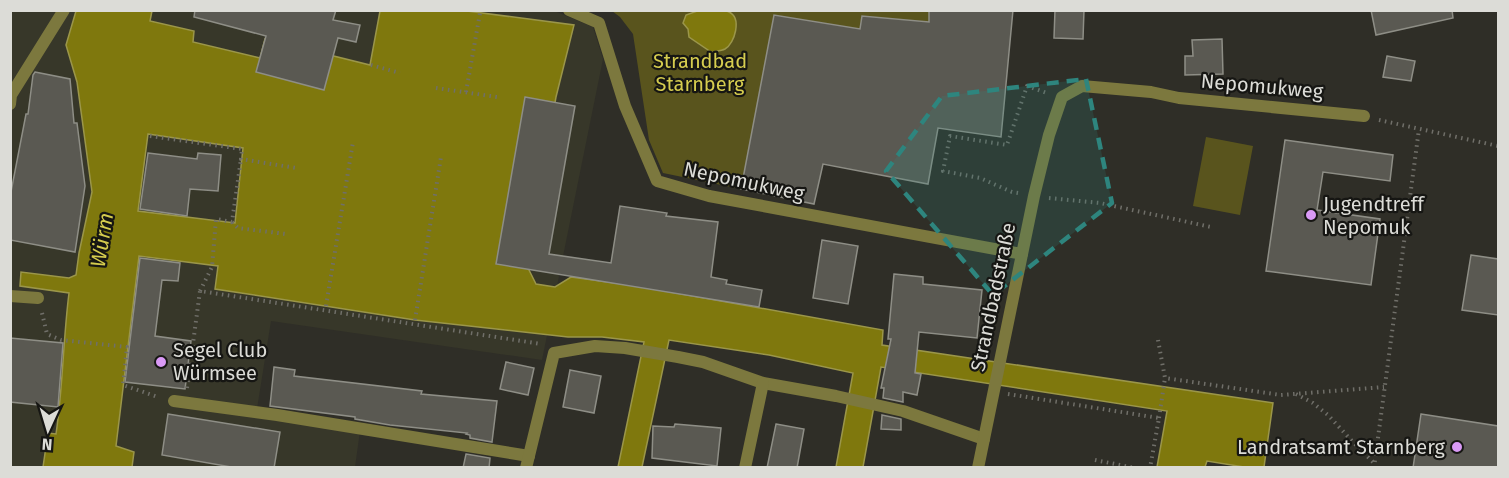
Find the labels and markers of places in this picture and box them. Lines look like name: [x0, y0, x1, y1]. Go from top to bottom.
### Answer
place label: Jugendtreff Nepomuk: [1323, 192, 1425, 239]
marker: Jugendtreff Nepomuk: [1304, 208, 1318, 222]
place label: Segel Club Würmsee: [173, 338, 267, 385]
marker: Segel Club Würmsee: [154, 355, 168, 369]
place label: Landratsamt Starnberg: [1237, 435, 1446, 459]
marker: Landratsamt Starnberg: [1450, 440, 1464, 454]

